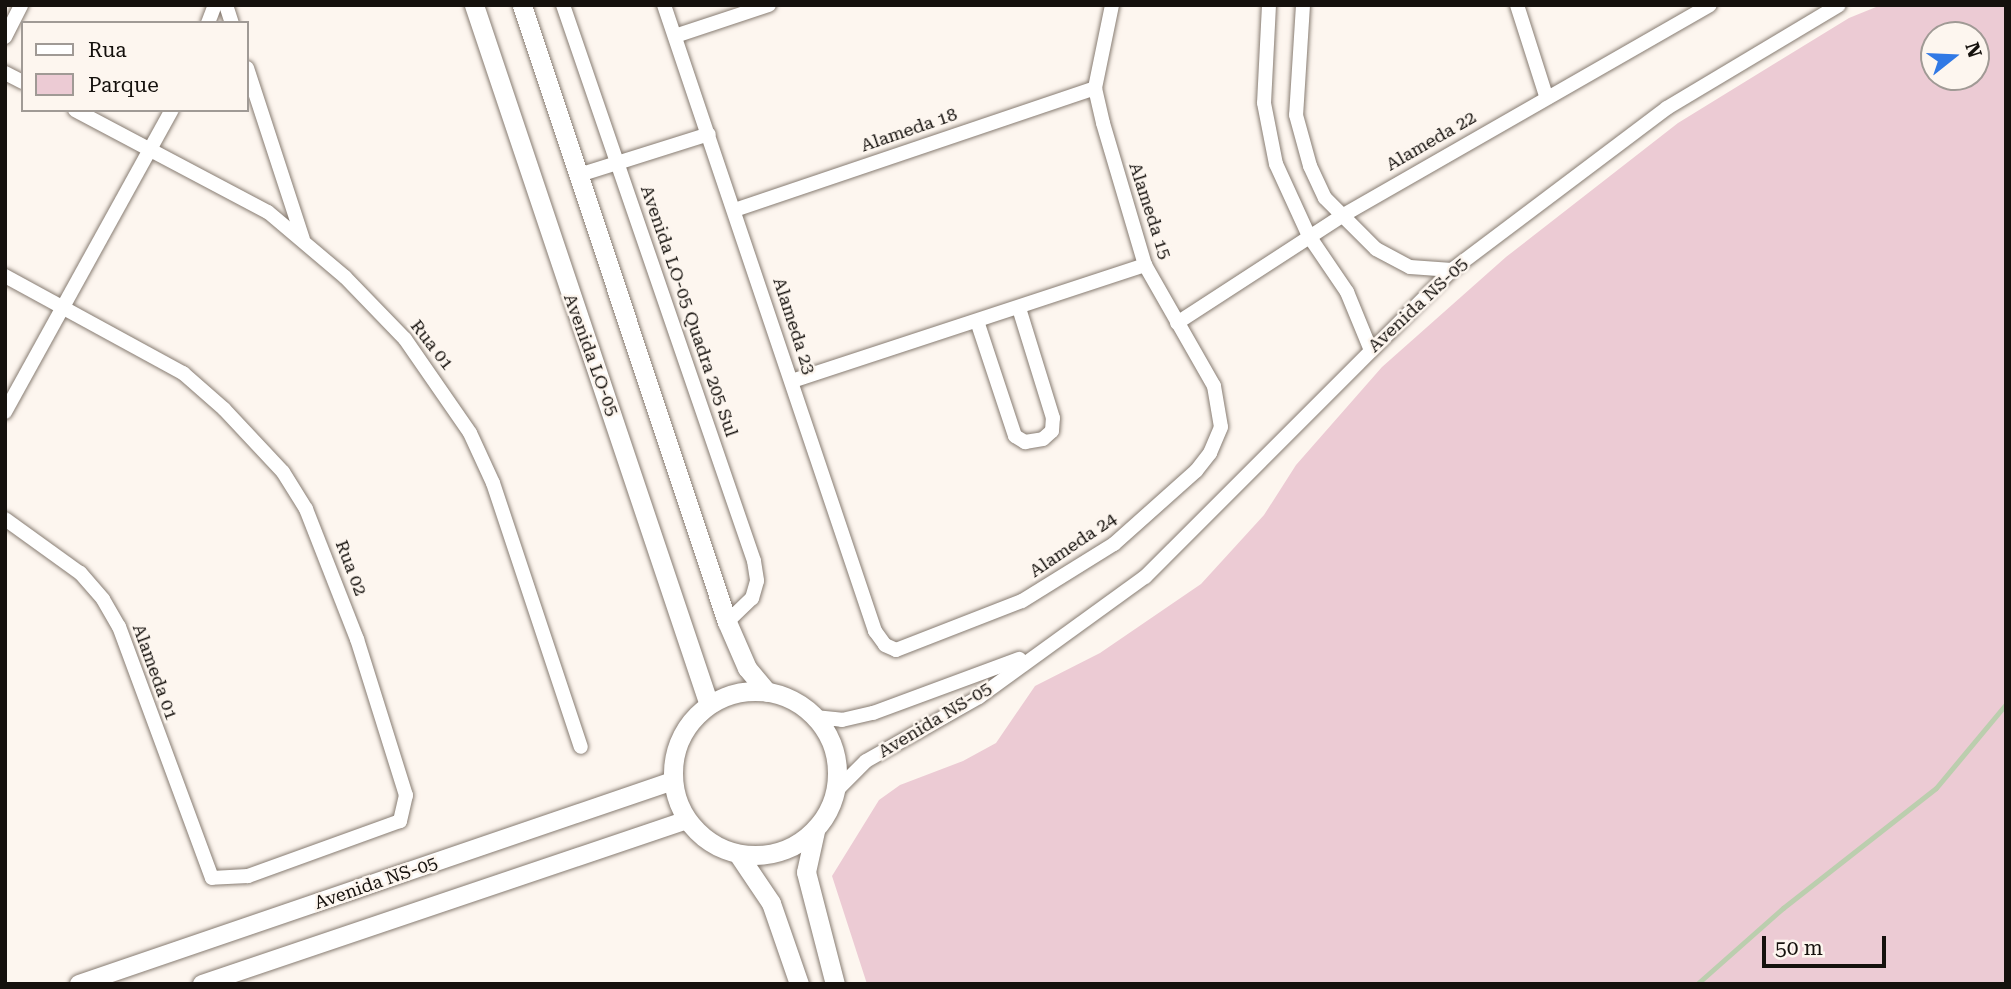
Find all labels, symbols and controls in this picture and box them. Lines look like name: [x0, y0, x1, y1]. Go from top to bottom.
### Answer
legend: [21, 21, 248, 112]
north arrow: [1920, 21, 1990, 91]
text: Rua: [88, 38, 127, 62]
text: N: [1960, 39, 1987, 60]
text: Parque: [88, 73, 159, 97]
street label: Alameda 18: [858, 103, 960, 157]
street label: Alameda 22: [1382, 107, 1480, 175]
street label: Alameda 15: [1124, 160, 1176, 262]
street label: Avenida LO-05 Quadra 205 Sul: [636, 183, 742, 439]
street label: Avenida NS-05: [1363, 253, 1473, 357]
street label: Alameda 23: [768, 275, 820, 377]
street label: Avenida LO-05: [559, 291, 623, 419]
street label: Rua 01: [406, 316, 458, 374]
street label: Alameda 24: [1025, 508, 1121, 582]
street label: Rua 02: [331, 537, 371, 599]
street label: Alameda 01: [128, 621, 182, 723]
street label: Avenida NS-05: [874, 678, 996, 762]
street label: Avenida NS-05: [312, 852, 440, 914]
scale bar: [1766, 922, 1890, 966]
text: 50 m: [1775, 936, 1823, 960]

